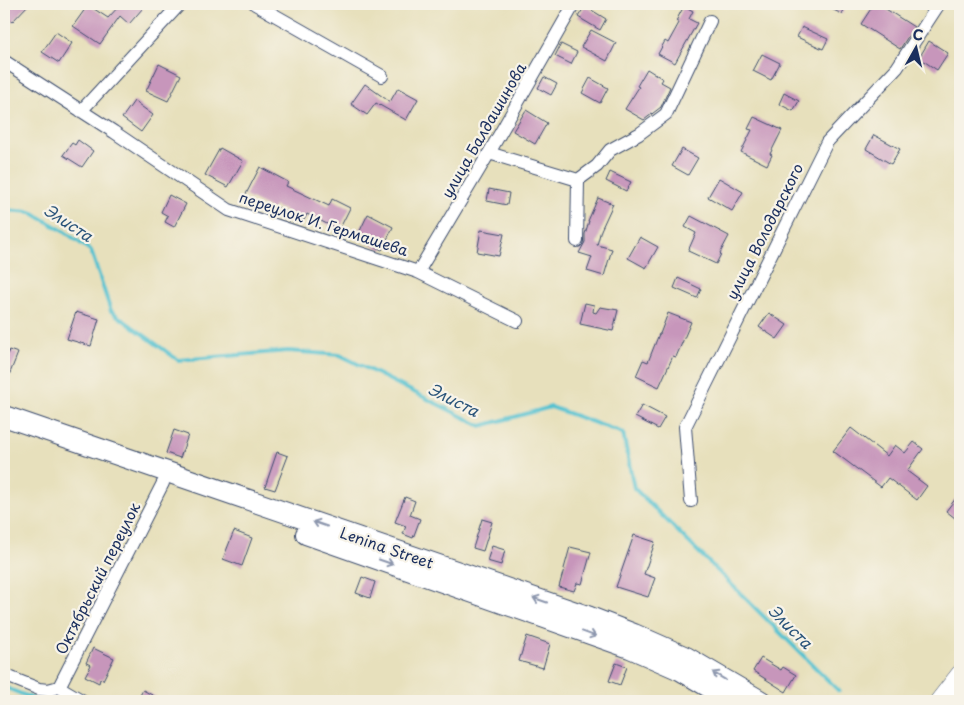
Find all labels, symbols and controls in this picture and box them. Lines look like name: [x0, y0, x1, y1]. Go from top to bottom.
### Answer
north arrow: [892, 22, 942, 72]
text: С: [911, 24, 925, 46]
street label: улица Балдашинова: [435, 57, 532, 202]
street label: улица Володарского: [720, 159, 808, 303]
street label: переулок И. Гермашева: [237, 185, 412, 261]
water label: Элиста: [40, 197, 99, 247]
water label: Элиста: [424, 376, 485, 422]
street label: Октябрьский переулок: [49, 498, 145, 658]
one-way arrow: [313, 519, 328, 528]
street label: Lenina Street: [337, 520, 437, 574]
one-way arrow: [378, 558, 394, 567]
one-way arrow: [532, 595, 548, 604]
water label: Элиста: [763, 598, 819, 654]
one-way arrow: [581, 630, 596, 639]
one-way arrow: [712, 671, 726, 681]

